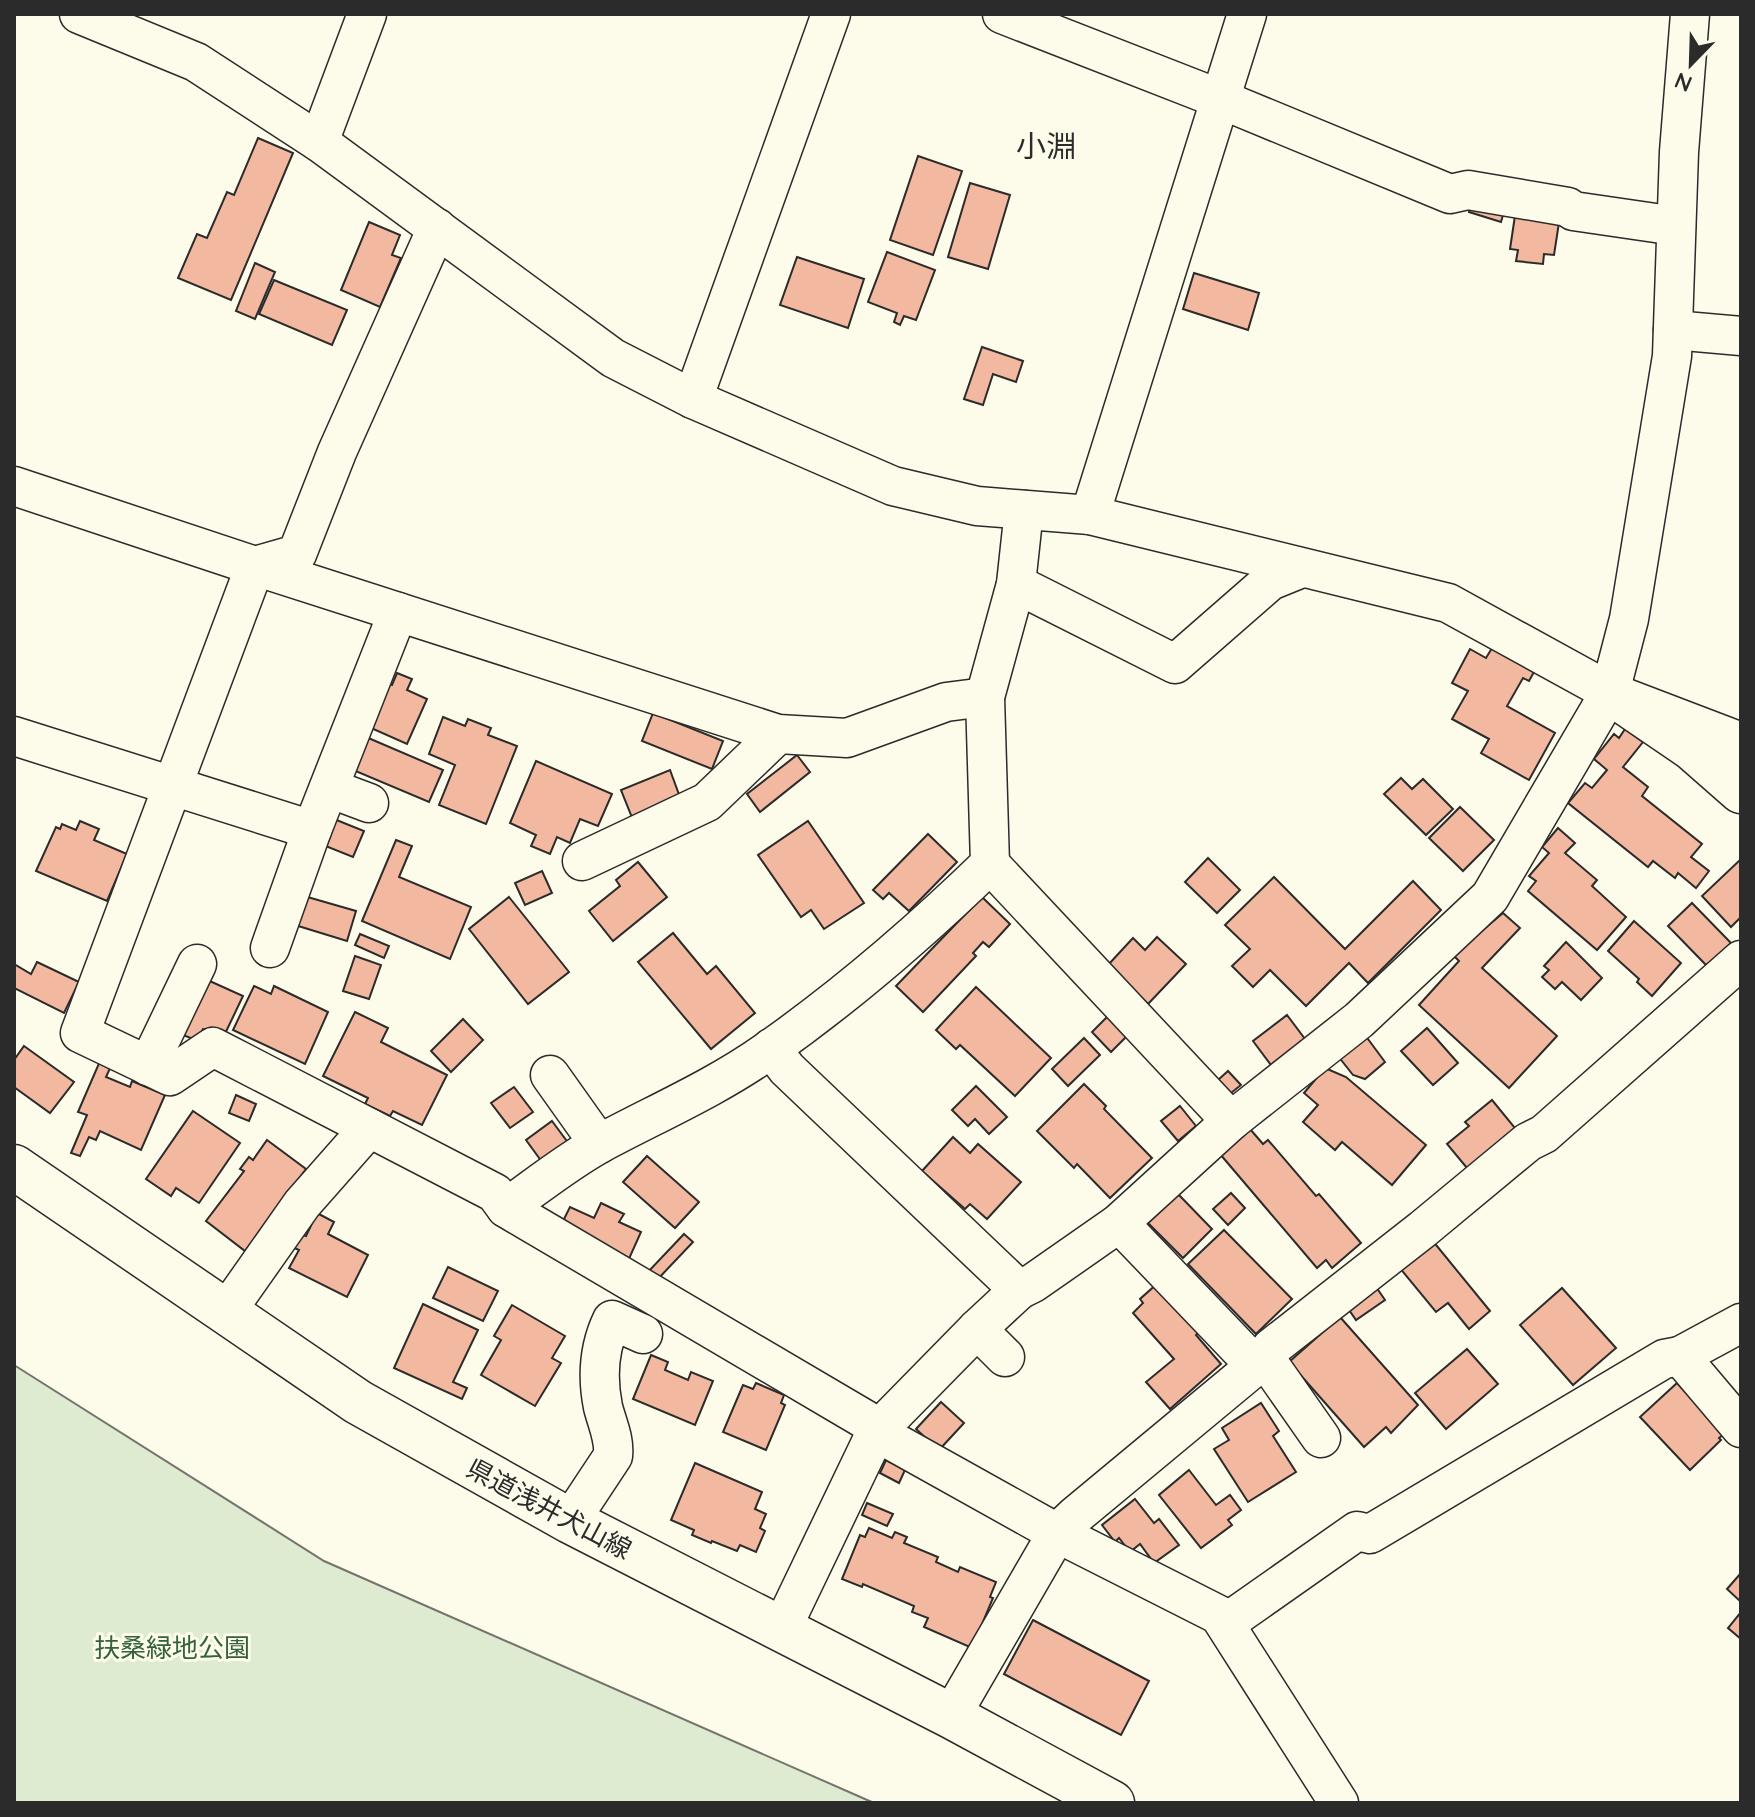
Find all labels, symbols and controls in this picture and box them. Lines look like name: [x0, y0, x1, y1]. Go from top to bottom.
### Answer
north arrow: [1651, 24, 1731, 104]
text: N: [1670, 66, 1696, 98]
district label: 小淵: [1016, 127, 1076, 165]
street label: 県道浅井犬山線: [461, 1451, 637, 1566]
park label: 扶桑緑地公園: [94, 1631, 250, 1664]

